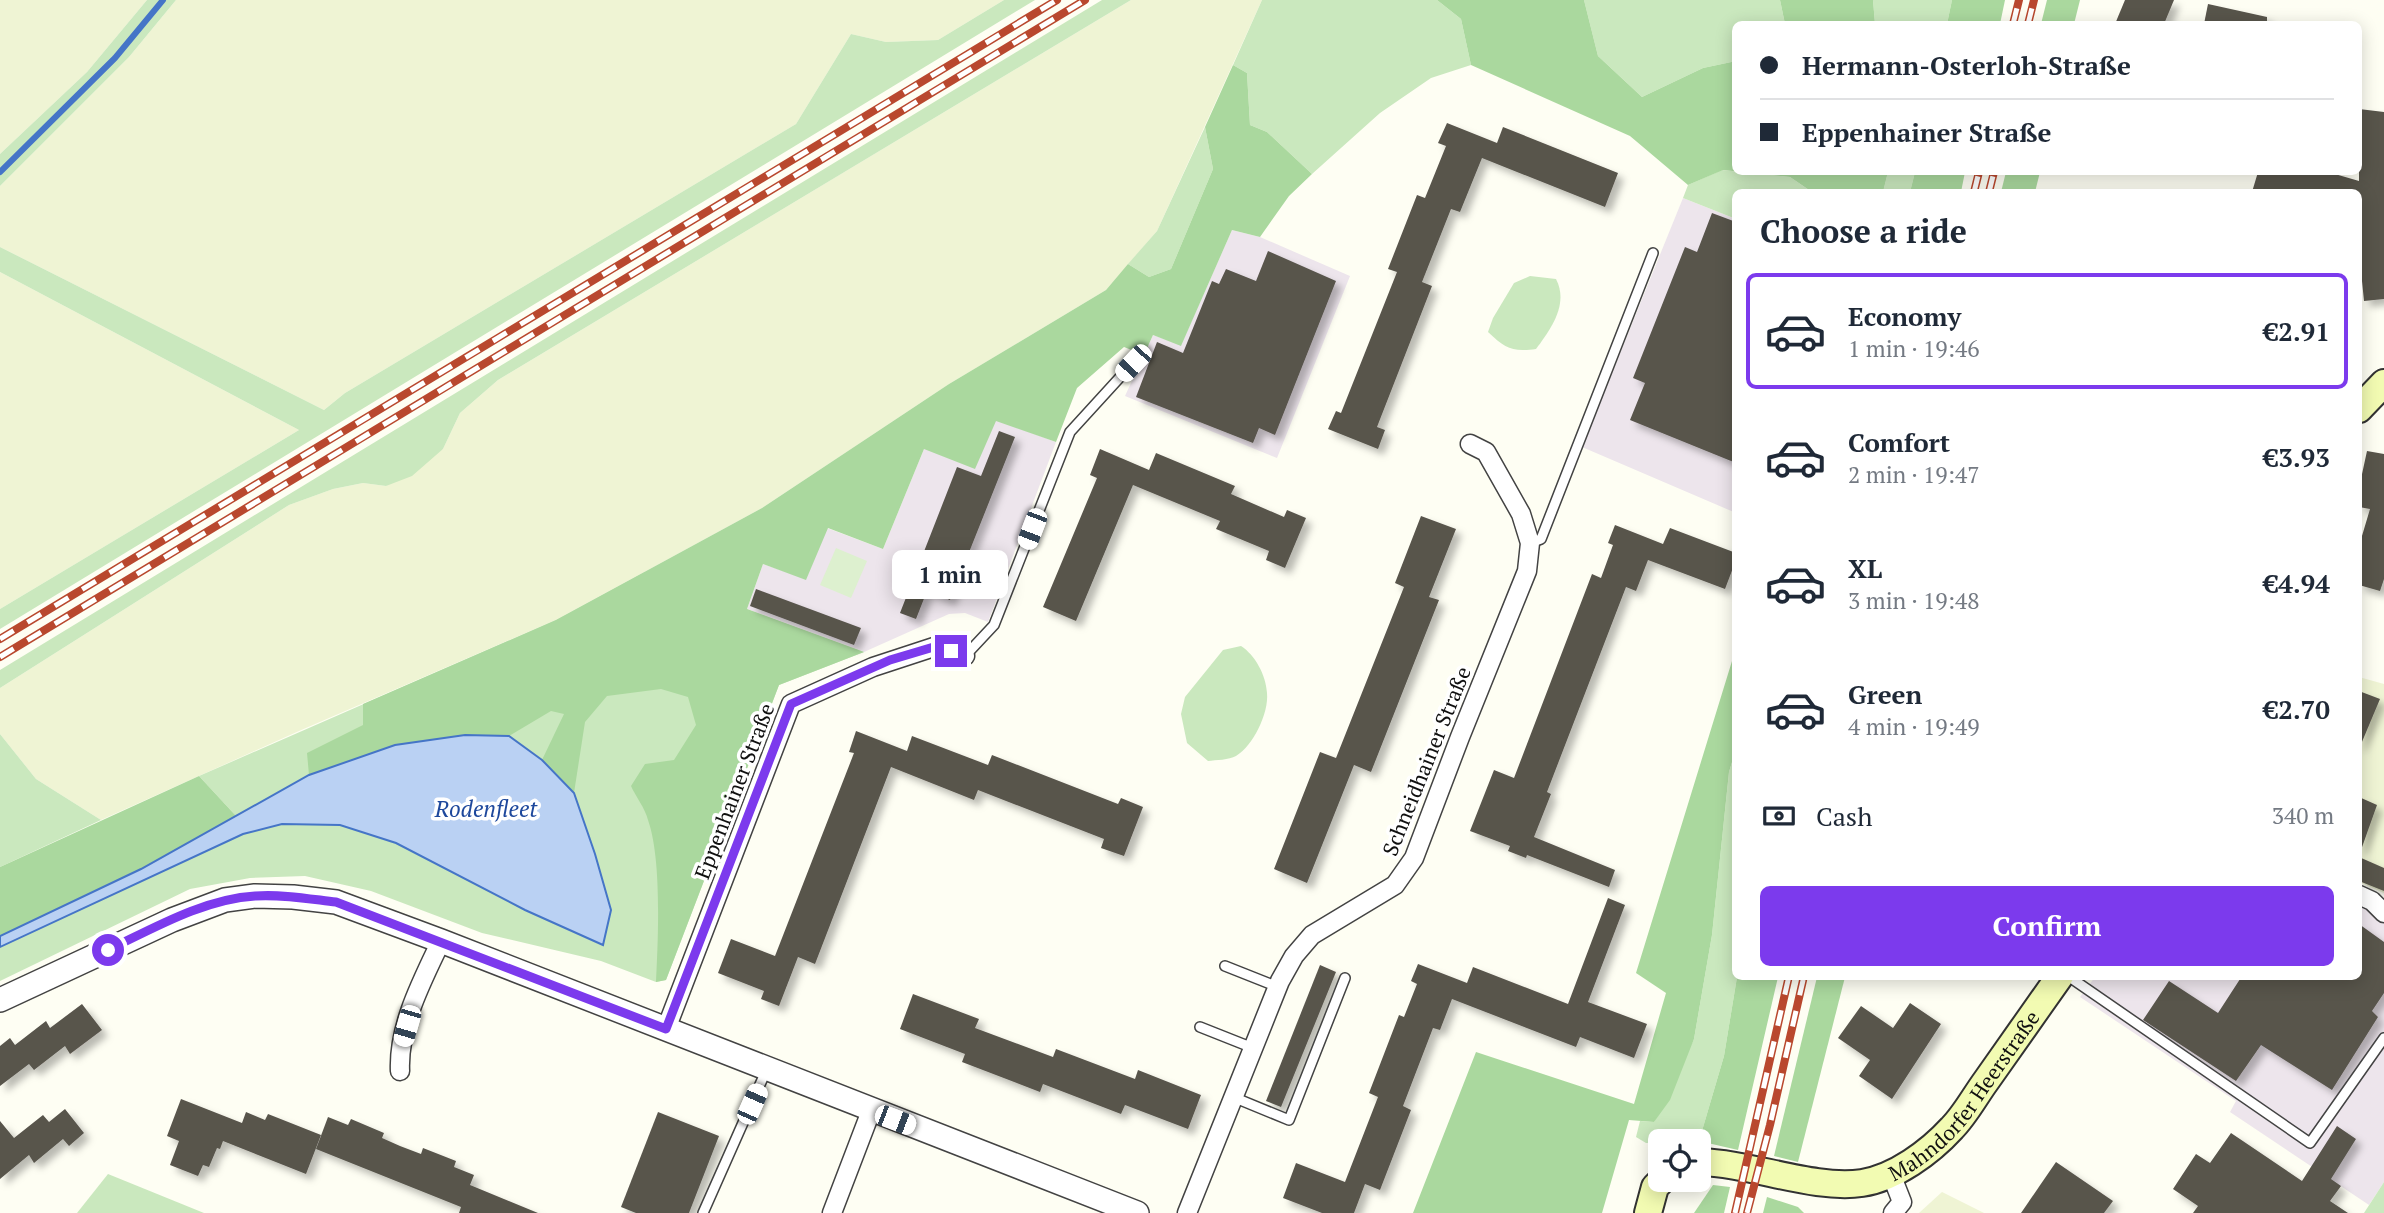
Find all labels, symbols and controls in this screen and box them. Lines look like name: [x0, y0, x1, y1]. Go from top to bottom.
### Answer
text: Hermann-Osterloh-Straße: [1802, 48, 2131, 82]
text: Eppenhainer Straße: [1802, 115, 2052, 149]
text: Choose a ride: [1760, 210, 1967, 252]
text: Economy: [1848, 299, 1961, 333]
icon: car: [1764, 300, 1827, 363]
text: €2.91: [2264, 314, 2330, 348]
text: 1 min · 19:46: [1848, 333, 1980, 364]
car: [1111, 340, 1156, 386]
text: Comfort: [1848, 425, 1950, 459]
icon: car: [1764, 426, 1827, 489]
text: €3.93: [2264, 440, 2330, 474]
text: 2 min · 19:47: [1848, 459, 1980, 490]
car: [1015, 506, 1050, 552]
callout: 1 min: [893, 550, 1009, 598]
text: XL: [1848, 551, 1882, 585]
icon: car: [1764, 552, 1827, 615]
text: 1 min: [919, 559, 981, 590]
text: €4.94: [2264, 566, 2330, 600]
text: 3 min · 19:48: [1848, 585, 1980, 616]
route end: [935, 635, 967, 667]
street label: Schneidhainer Straße: [1375, 662, 1477, 860]
text: Green: [1848, 677, 1922, 711]
icon: car: [1764, 678, 1827, 741]
text: €2.70: [2264, 692, 2330, 726]
street label: Eppenhainer Straße: [688, 699, 780, 883]
text: 4 min · 19:49: [1848, 711, 1980, 742]
water label: Rodenfleet: [434, 793, 538, 824]
icon: cash: [1760, 797, 1798, 835]
text: Cash: [1816, 799, 1872, 833]
text: 340 m: [2272, 800, 2334, 831]
button: Confirm: [1760, 886, 2334, 966]
route start: [92, 934, 124, 966]
car: [392, 1003, 423, 1049]
street label: Mahndorfer Heerstraße: [1883, 1005, 2046, 1187]
car: [734, 1081, 771, 1127]
car: [872, 1103, 919, 1137]
map controls: [1648, 1129, 1711, 1192]
button: locate: [1648, 1129, 1711, 1192]

